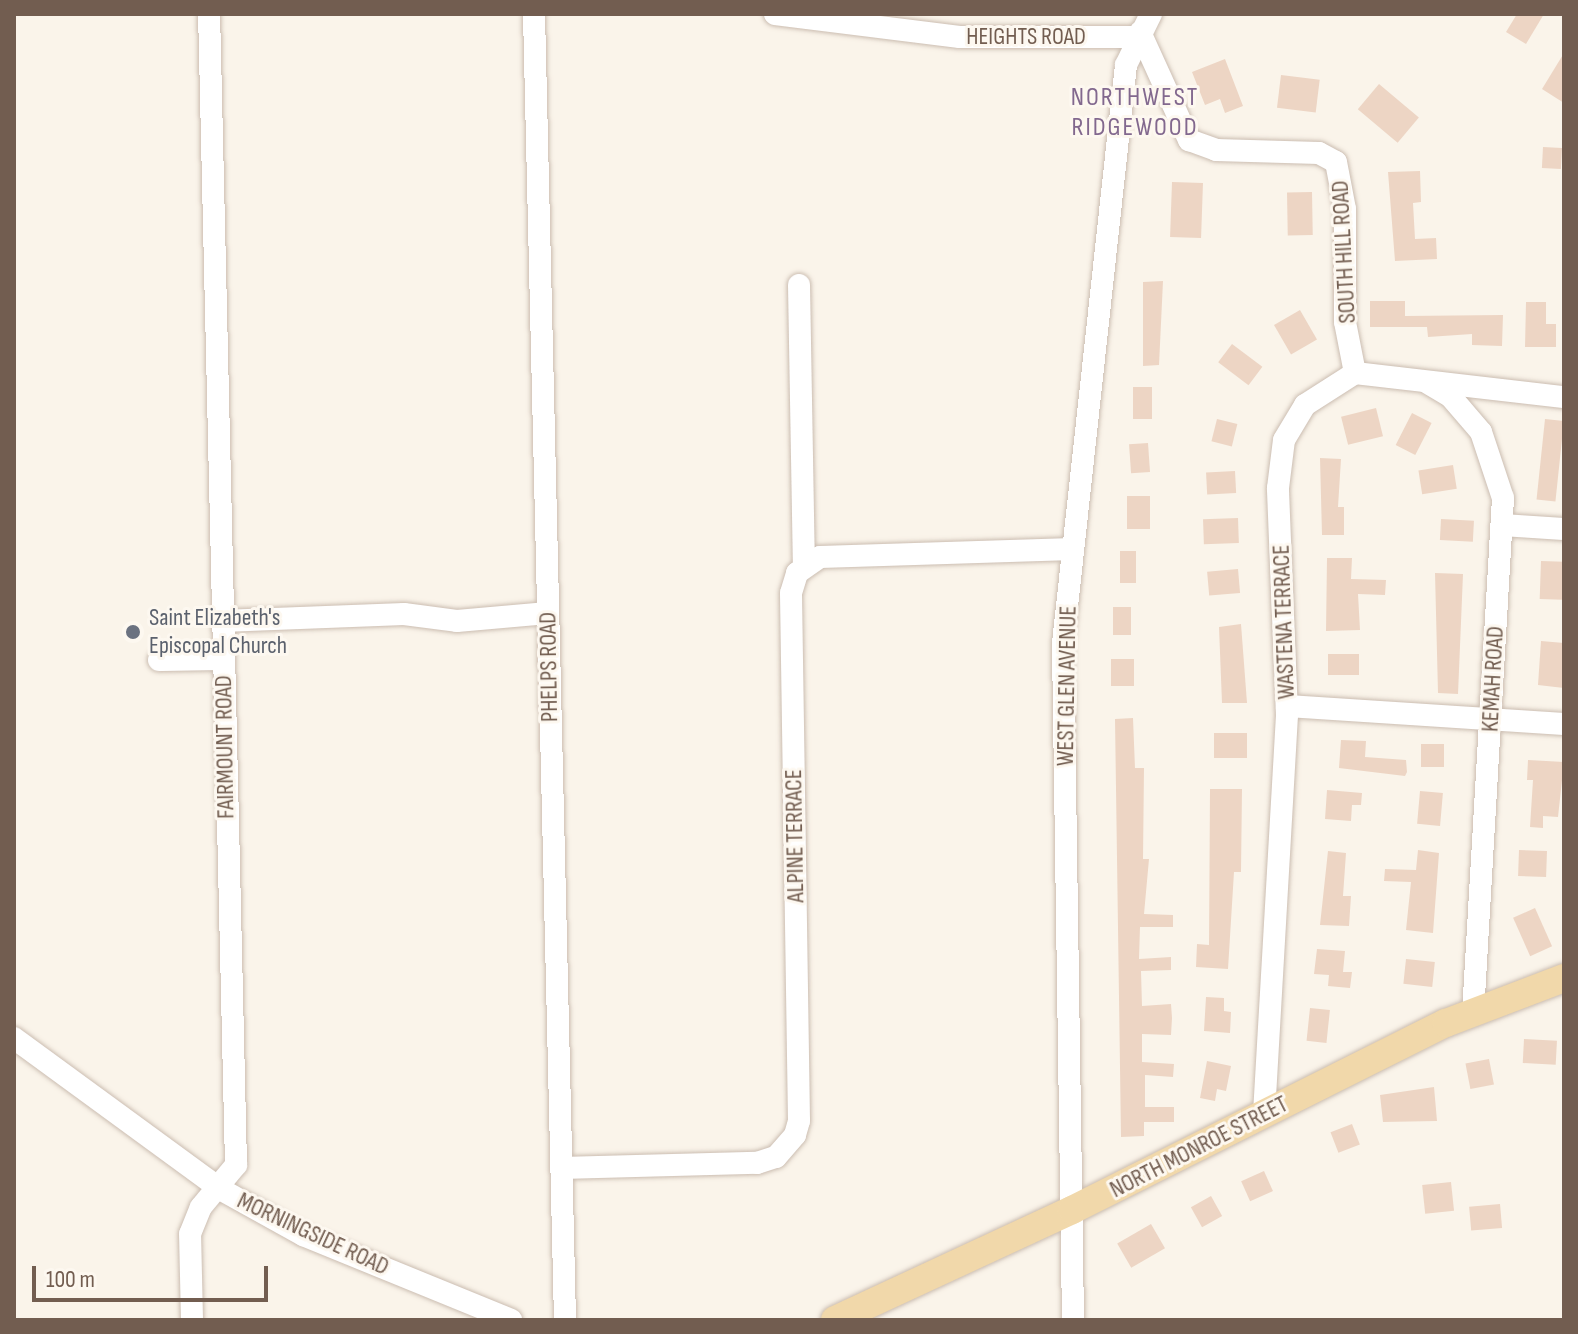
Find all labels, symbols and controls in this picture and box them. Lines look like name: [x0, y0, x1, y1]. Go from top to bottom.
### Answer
street label: HEIGHTS ROAD: [966, 23, 1086, 51]
district label: NORTHWEST RIDGEWOOD: [1071, 82, 1199, 144]
street label: SOUTH HILL ROAD: [1326, 180, 1362, 324]
street label: WASTENA TERRACE: [1267, 544, 1301, 700]
place label: Saint Elizabeth's Episcopal Church: [149, 604, 287, 660]
street label: WEST GLEN AVENUE: [1051, 606, 1083, 766]
street label: PHELPS ROAD: [534, 612, 564, 722]
marker: Saint Elizabeth's Episcopal Church: [124, 623, 142, 641]
street label: KEMAH ROAD: [1476, 625, 1510, 733]
street label: FAIRMOUNT ROAD: [209, 675, 241, 819]
street label: ALPINE TERRACE: [779, 769, 811, 903]
street label: NORTH MONROE STREET: [1105, 1090, 1293, 1204]
street label: MORNINGSIDE ROAD: [233, 1186, 393, 1282]
scale bar: [36, 1250, 272, 1300]
text: 100 m: [46, 1265, 95, 1294]

